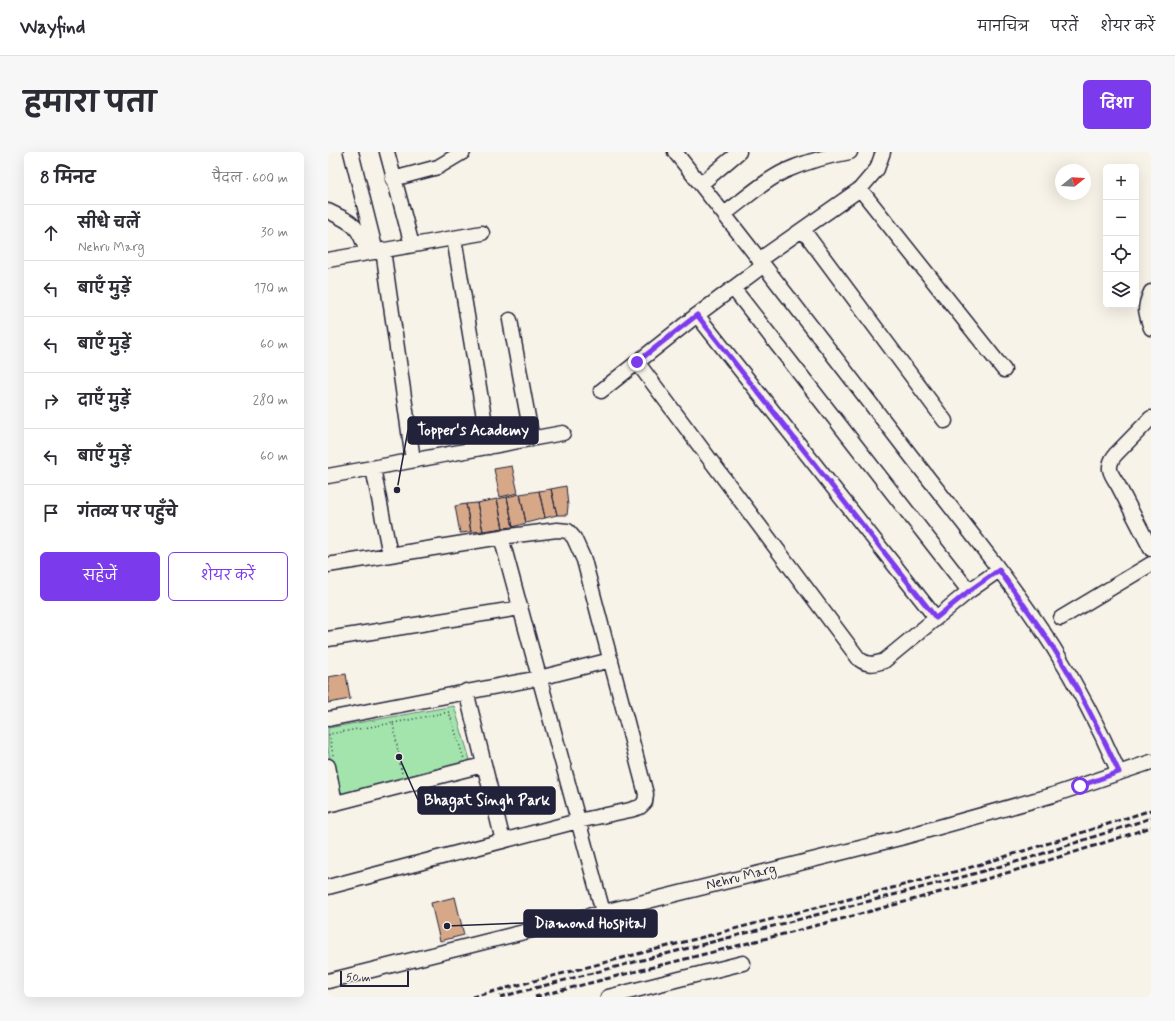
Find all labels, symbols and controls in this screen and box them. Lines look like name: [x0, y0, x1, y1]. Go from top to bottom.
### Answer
text: Wayfind: [20, 15, 85, 40]
text: मानचित्र: [977, 18, 1029, 36]
text: परतें: [1051, 18, 1078, 36]
text: शेयर करें: [1100, 18, 1155, 36]
button: दिशा: [1083, 80, 1151, 129]
text: हमारा पता: [24, 86, 156, 123]
north arrow: [1055, 164, 1091, 200]
map controls: [1103, 164, 1139, 308]
button: +: [1103, 164, 1139, 200]
text: 8 मिनट: [40, 167, 95, 189]
text: पैदल · 600 m: [212, 170, 288, 187]
button: −: [1103, 200, 1139, 236]
text: सीधे चलें: [78, 214, 140, 234]
icon: ahead: [40, 222, 62, 244]
text: 30 m: [261, 224, 288, 241]
button: locate: [1103, 236, 1139, 272]
text: Nehru Marg: [78, 239, 144, 256]
button: layers: [1103, 272, 1139, 308]
icon: left: [40, 278, 62, 300]
text: बाएँ मुड़ें: [78, 279, 131, 299]
text: 170 m: [254, 280, 288, 297]
icon: left: [40, 334, 62, 356]
text: बाएँ मुड़ें: [78, 335, 131, 355]
text: 60 m: [260, 336, 288, 353]
route end: [628, 353, 646, 371]
icon: right: [40, 390, 62, 412]
text: दाएँ मुड़ें: [78, 391, 130, 411]
text: 280 m: [253, 392, 288, 409]
callout: Topper's Academy: [408, 417, 538, 444]
text: Topper's Academy: [417, 421, 529, 441]
icon: left: [40, 446, 62, 468]
text: बाएँ मुड़ें: [78, 447, 131, 467]
text: 60 m: [260, 448, 288, 465]
icon: arrive: [40, 502, 62, 524]
text: गंतव्य पर पहुँचे: [78, 503, 177, 523]
button: सहेजें: [40, 552, 160, 601]
button: शेयर करें: [168, 552, 288, 601]
route start: [1071, 777, 1089, 795]
callout: Bhagat Singh Park: [418, 787, 555, 814]
text: Bhagat Singh Park: [424, 791, 551, 813]
street label: Nehru Marg: [704, 860, 778, 895]
callout: Diamond Hospital: [524, 910, 657, 937]
text: Diamond Hospital: [534, 914, 646, 934]
scale bar: [340, 969, 409, 988]
text: 50 m: [346, 971, 371, 985]

